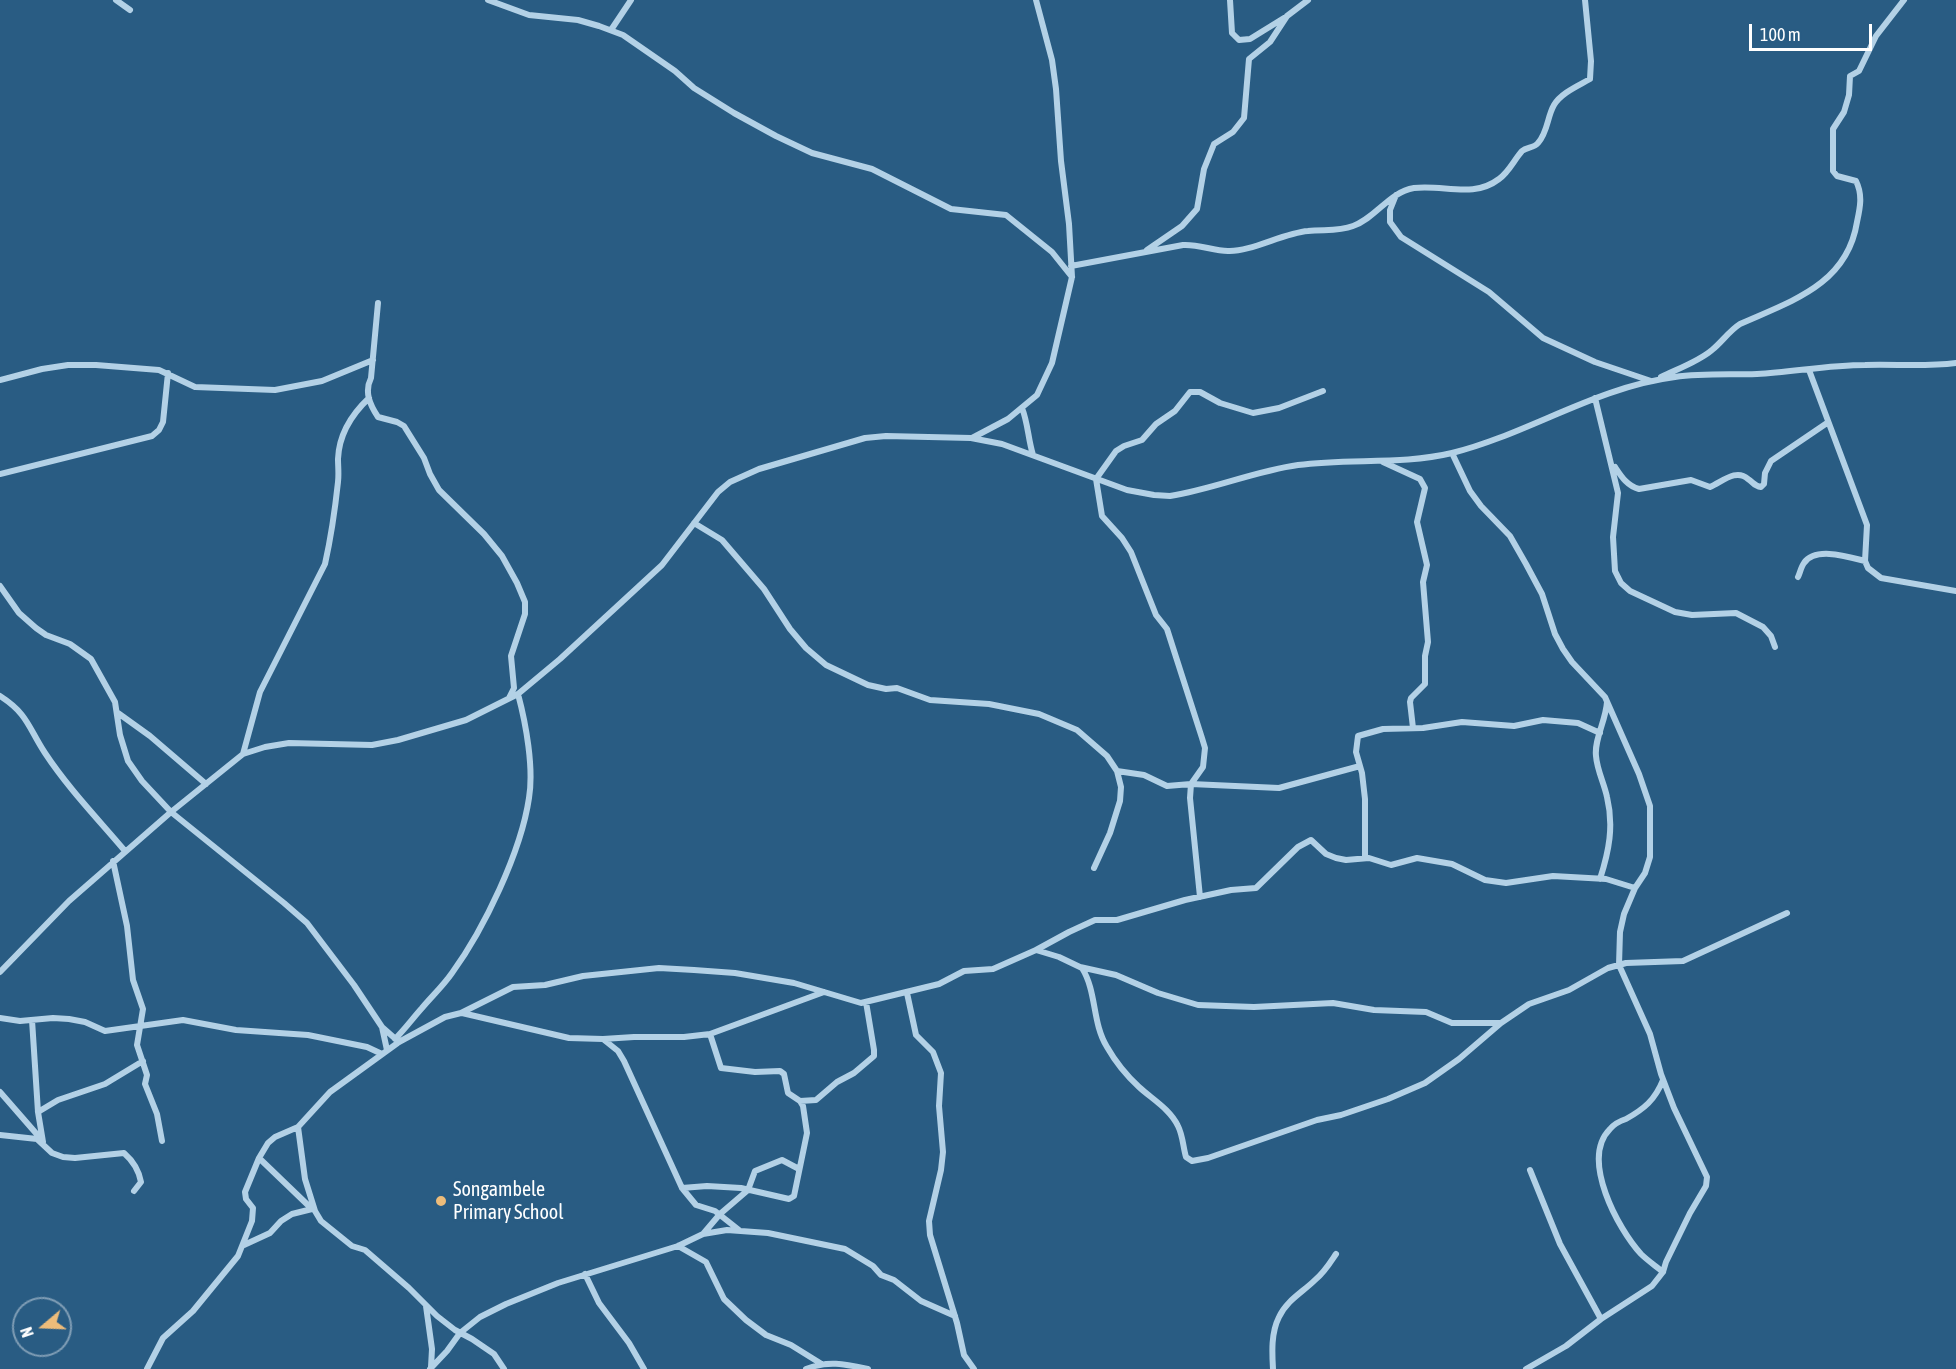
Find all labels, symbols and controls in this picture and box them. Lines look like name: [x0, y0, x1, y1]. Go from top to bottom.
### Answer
scale bar: [1752, 12, 1875, 50]
text: 100 m: [1760, 24, 1801, 45]
place label: Songambele Primary School: [453, 1178, 563, 1225]
marker: Songambele Primary School: [434, 1194, 448, 1208]
north arrow: [12, 1297, 72, 1357]
text: N: [17, 1325, 37, 1340]

